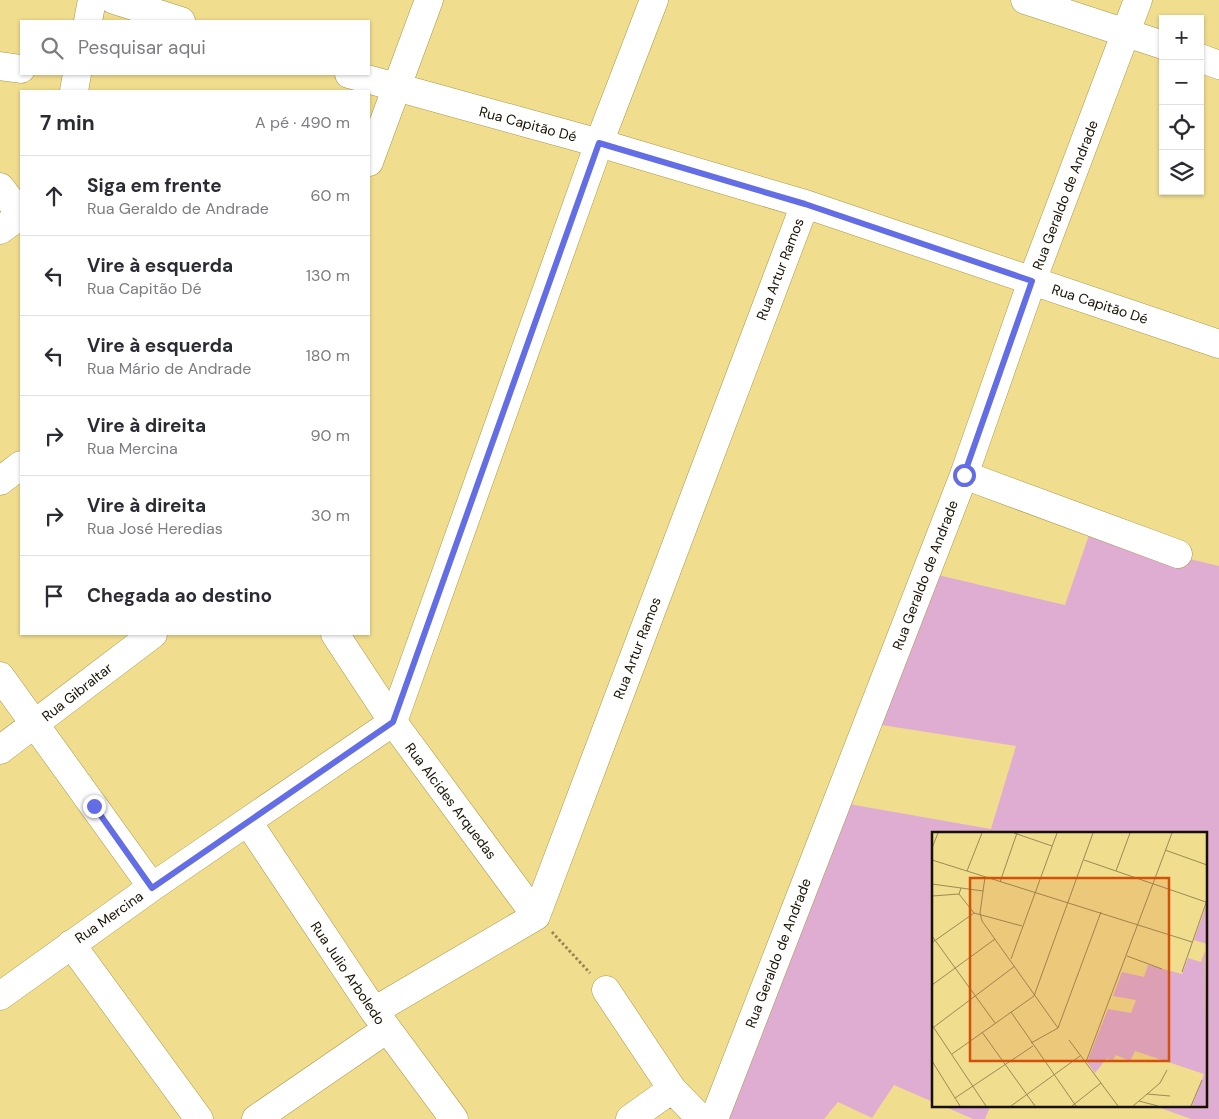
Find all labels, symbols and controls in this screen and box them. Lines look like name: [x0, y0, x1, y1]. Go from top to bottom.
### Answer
map controls: [1159, 15, 1204, 195]
button: +: [1159, 15, 1204, 60]
search box: [20, 20, 370, 75]
icon: search: [38, 34, 66, 62]
text: Pesquisar aqui: [78, 35, 206, 60]
button: −: [1159, 60, 1204, 105]
street label: Rua Capitão Dé: [477, 102, 579, 146]
button: locate: [1159, 105, 1204, 150]
text: 7 min: [40, 109, 95, 137]
text: A pé · 490 m: [255, 112, 350, 133]
street label: Rua Geraldo de Andrade: [1028, 117, 1102, 272]
button: layers: [1159, 150, 1204, 195]
text: Siga em frente: [87, 173, 222, 198]
icon: ahead: [40, 182, 68, 210]
text: 60 m: [310, 185, 350, 206]
text: Rua Geraldo de Andrade: [87, 198, 269, 219]
street label: Rua Artur Ramos: [752, 215, 808, 323]
text: Vire à esquerda: [87, 253, 233, 278]
icon: left: [40, 262, 68, 290]
text: 130 m: [306, 265, 350, 286]
text: Rua Capitão Dé: [87, 278, 201, 299]
street label: Rua Capitão Dé: [1050, 280, 1150, 328]
text: Vire à esquerda: [87, 333, 233, 358]
icon: left: [40, 342, 68, 370]
text: 180 m: [306, 345, 350, 366]
text: Rua Mário de Andrade: [87, 358, 251, 379]
text: Vire à direita: [87, 413, 206, 438]
icon: right: [40, 422, 68, 450]
text: 90 m: [310, 425, 350, 446]
text: Rua Mercina: [87, 438, 178, 459]
route start: [953, 464, 976, 487]
text: Vire à direita: [87, 493, 206, 518]
street label: Rua Geraldo de Andrade: [888, 497, 962, 652]
icon: right: [40, 502, 68, 530]
text: 30 m: [311, 505, 350, 526]
text: Rua José Heredias: [87, 518, 223, 539]
icon: arrive: [40, 582, 68, 610]
text: Chegada ao destino: [87, 583, 272, 608]
street label: Rua Artur Ramos: [609, 594, 665, 702]
street label: Rua Gibraltar: [38, 659, 116, 725]
street label: Rua Alcides Arquedas: [401, 739, 501, 863]
route end: [83, 795, 106, 818]
inset map: [932, 832, 1206, 1106]
street label: Rua Geraldo de Andrade: [741, 875, 815, 1030]
street label: Rua Mercina: [71, 887, 147, 947]
street label: Rua Julio Arboledo: [307, 918, 389, 1028]

